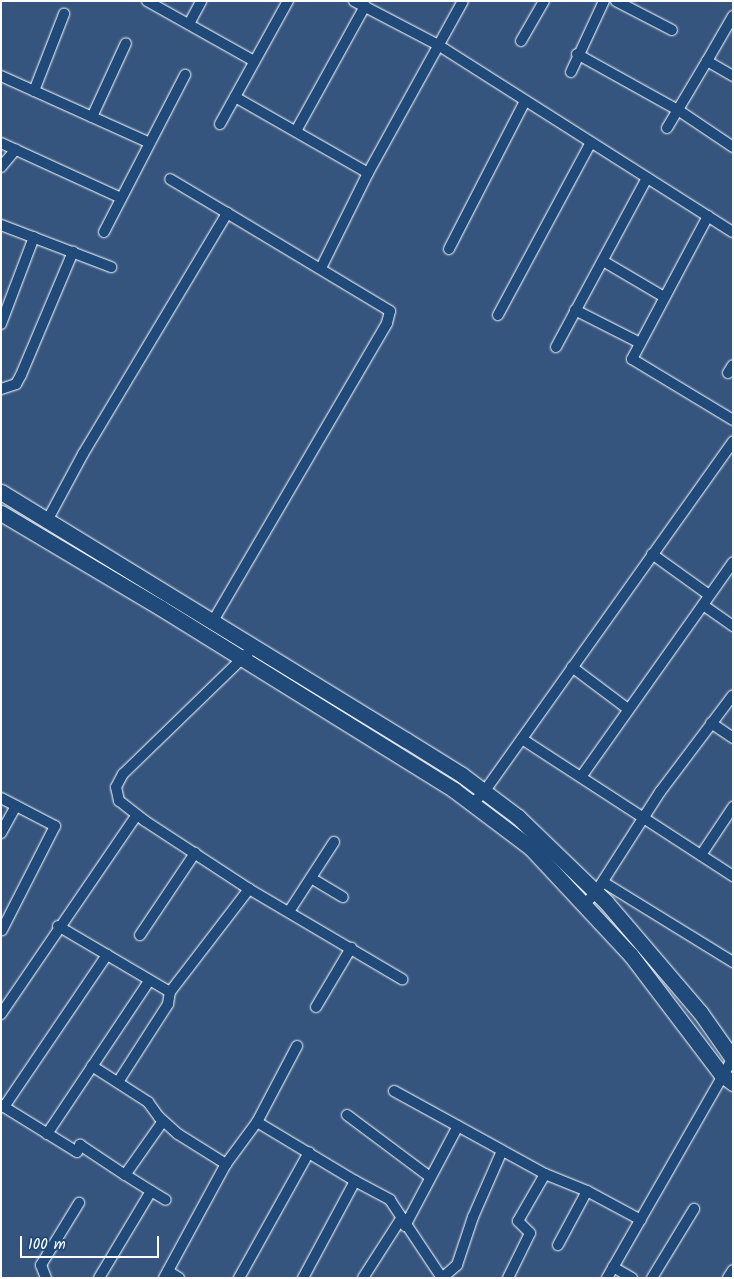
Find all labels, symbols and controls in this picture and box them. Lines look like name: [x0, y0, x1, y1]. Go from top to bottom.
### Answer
scale bar: [22, 1226, 161, 1258]
text: 100 m: [28, 1233, 66, 1257]

